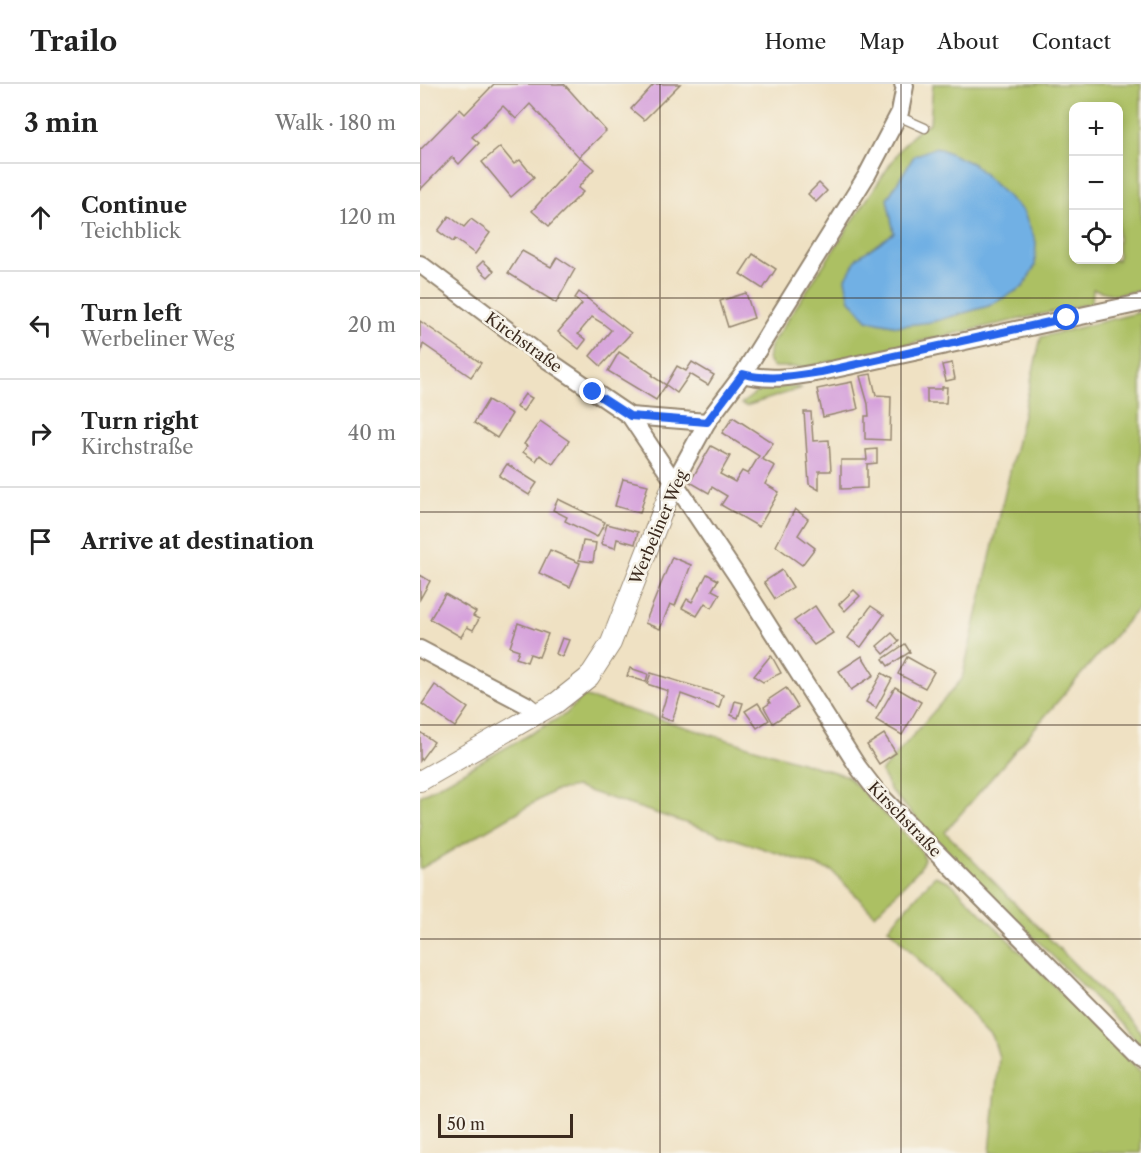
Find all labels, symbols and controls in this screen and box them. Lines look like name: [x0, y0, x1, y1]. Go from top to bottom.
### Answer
text: Trailo: [30, 24, 117, 58]
text: Home: [765, 29, 826, 54]
text: Map: [859, 29, 904, 54]
text: About: [937, 29, 999, 54]
text: Contact: [1032, 29, 1111, 54]
map controls: [1069, 102, 1123, 264]
button: +: [1069, 102, 1123, 156]
text: 3 min: [24, 107, 98, 139]
text: Walk · 180 m: [275, 111, 396, 135]
button: −: [1069, 156, 1123, 210]
text: Continue: [81, 192, 187, 219]
icon: ahead: [24, 201, 57, 234]
text: 120 m: [339, 205, 396, 229]
button: locate: [1069, 210, 1123, 264]
text: Teichblick: [81, 219, 181, 243]
text: Turn left: [81, 300, 182, 327]
route start: [1053, 304, 1079, 330]
street label: Kirchstraße: [482, 307, 566, 377]
icon: left: [24, 309, 57, 342]
text: 20 m: [348, 313, 396, 337]
text: Werbeliner Weg: [81, 327, 234, 351]
route end: [579, 378, 605, 404]
text: Turn right: [81, 408, 199, 435]
icon: right: [24, 417, 57, 450]
text: 40 m: [348, 421, 396, 445]
text: Kirchstraße: [81, 435, 193, 459]
street label: Werbeliner Weg: [624, 466, 691, 588]
icon: arrive: [24, 525, 57, 558]
text: Arrive at destination: [81, 528, 314, 555]
street label: Kirschstraße: [864, 777, 946, 861]
scale bar: [438, 1111, 573, 1138]
text: 50 m: [447, 1114, 485, 1134]

